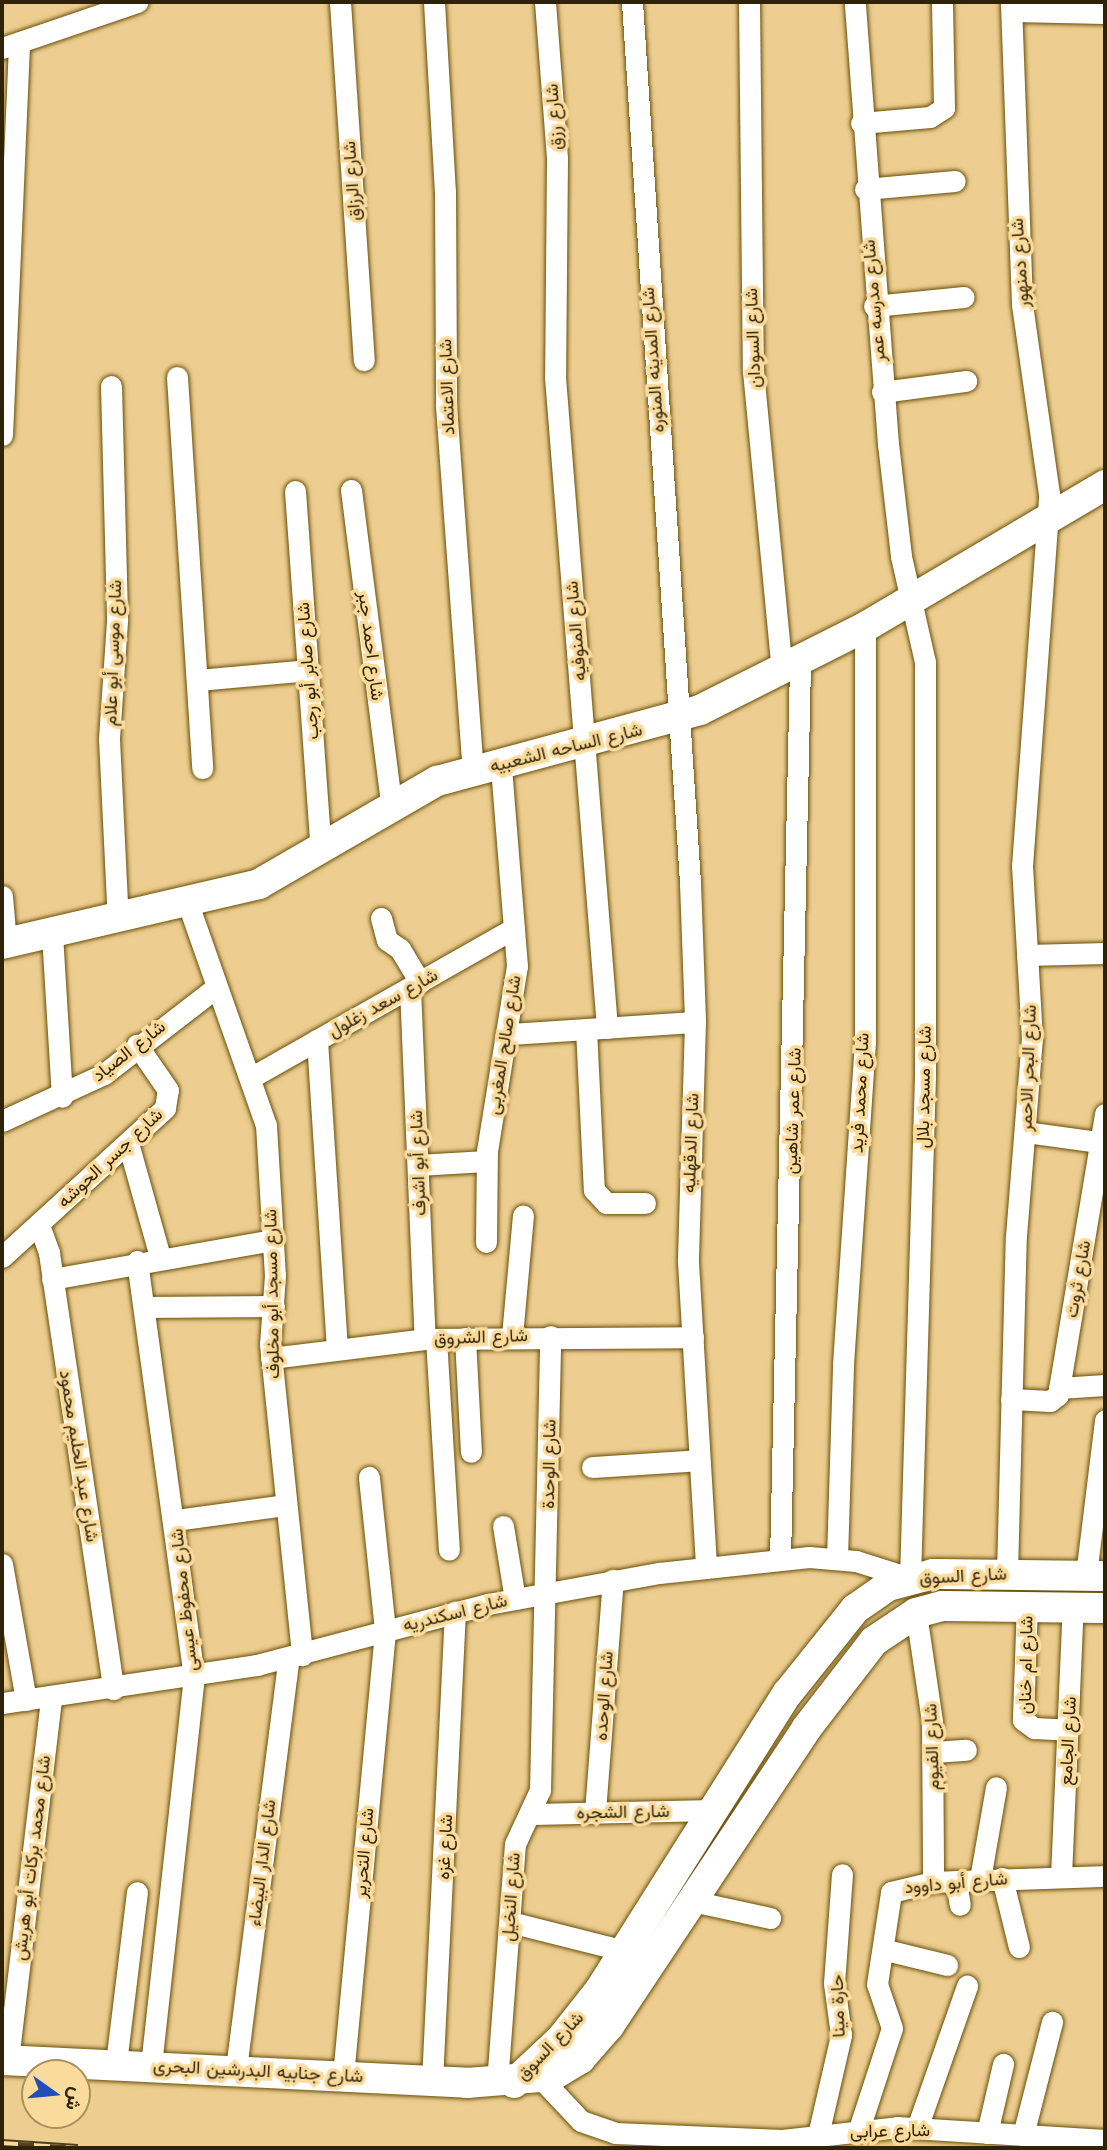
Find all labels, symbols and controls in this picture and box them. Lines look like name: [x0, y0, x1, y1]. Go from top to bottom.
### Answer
street label: شارع رزق: [541, 83, 567, 151]
street label: شارع الرزاق: [338, 140, 366, 222]
street label: شارع دمنهور: [1006, 217, 1034, 309]
street label: شارع مدرسه عمر: [858, 239, 890, 363]
street label: شارع المدينه المنوره: [637, 287, 669, 433]
street label: شارع السودان: [740, 288, 766, 388]
street label: شارع الاعتماد: [435, 339, 459, 435]
street label: شارع موسى أبو علام: [100, 579, 126, 727]
street label: شارع المنوفيه: [561, 580, 591, 682]
street label: شارع احمد جبر: [354, 590, 388, 702]
street label: شارع صابر أبو رجب: [292, 602, 324, 740]
street label: شارع الساحه الشعبيه: [488, 719, 644, 777]
street label: شارع سعد زغلول: [324, 964, 442, 1042]
street label: شارع صالح المغربى: [482, 974, 526, 1116]
street label: شارع البحر الاحمر: [1015, 1004, 1041, 1132]
street label: شارع الصياد: [88, 1016, 170, 1086]
street label: شارع مسجد بلال: [912, 1025, 936, 1149]
street label: شارع محمد فريد: [846, 1032, 874, 1154]
street label: شارع عمر شاهين: [780, 1047, 806, 1175]
street label: شارع الدقهليه: [678, 1093, 704, 1193]
street label: شارع جسر الحوشه: [53, 1104, 167, 1212]
street label: شارع أبو اشرف: [405, 1110, 431, 1216]
street label: شارع مسجد أبو مخلوف: [260, 1209, 284, 1379]
street label: شارع ثروت: [1061, 1239, 1095, 1319]
street label: شارع الشروق: [434, 1325, 528, 1349]
street label: شارع عبد الحليم محمود: [55, 1368, 103, 1544]
street label: شارع الوحدة: [537, 1419, 561, 1509]
street label: شارع محفوظ عيسى: [166, 1528, 202, 1672]
street label: شارع السوق: [919, 1563, 1007, 1589]
street label: شارع اسكندريه: [401, 1590, 509, 1636]
street label: شارع ام خنان: [1014, 1616, 1038, 1714]
street label: شارع الوحده: [590, 1650, 618, 1742]
street label: شارع الجامع: [1055, 1696, 1081, 1786]
street label: شارع الفيوم: [920, 1703, 944, 1791]
street label: شارع محمد بركات أبو هريش: [9, 1754, 55, 1962]
street label: شارع الدار البيضاء: [244, 1798, 280, 1928]
street label: شارع الشجره: [576, 1800, 670, 1824]
street label: شارع التحرير: [349, 1807, 379, 1899]
street label: شارع غزه: [432, 1814, 458, 1880]
street label: شارع النخيل: [497, 1852, 525, 1942]
street label: شارع أبو داوود: [904, 1868, 1008, 1898]
street label: حارة مينا: [826, 1974, 850, 2038]
street label: شارع السوق: [512, 2007, 588, 2085]
street label: شارع جنابيه البدرشين البحرى: [152, 2055, 364, 2087]
north arrow: [21, 2059, 91, 2129]
text: ش: [61, 2085, 89, 2113]
street label: شارع عرابى: [850, 2120, 930, 2142]

